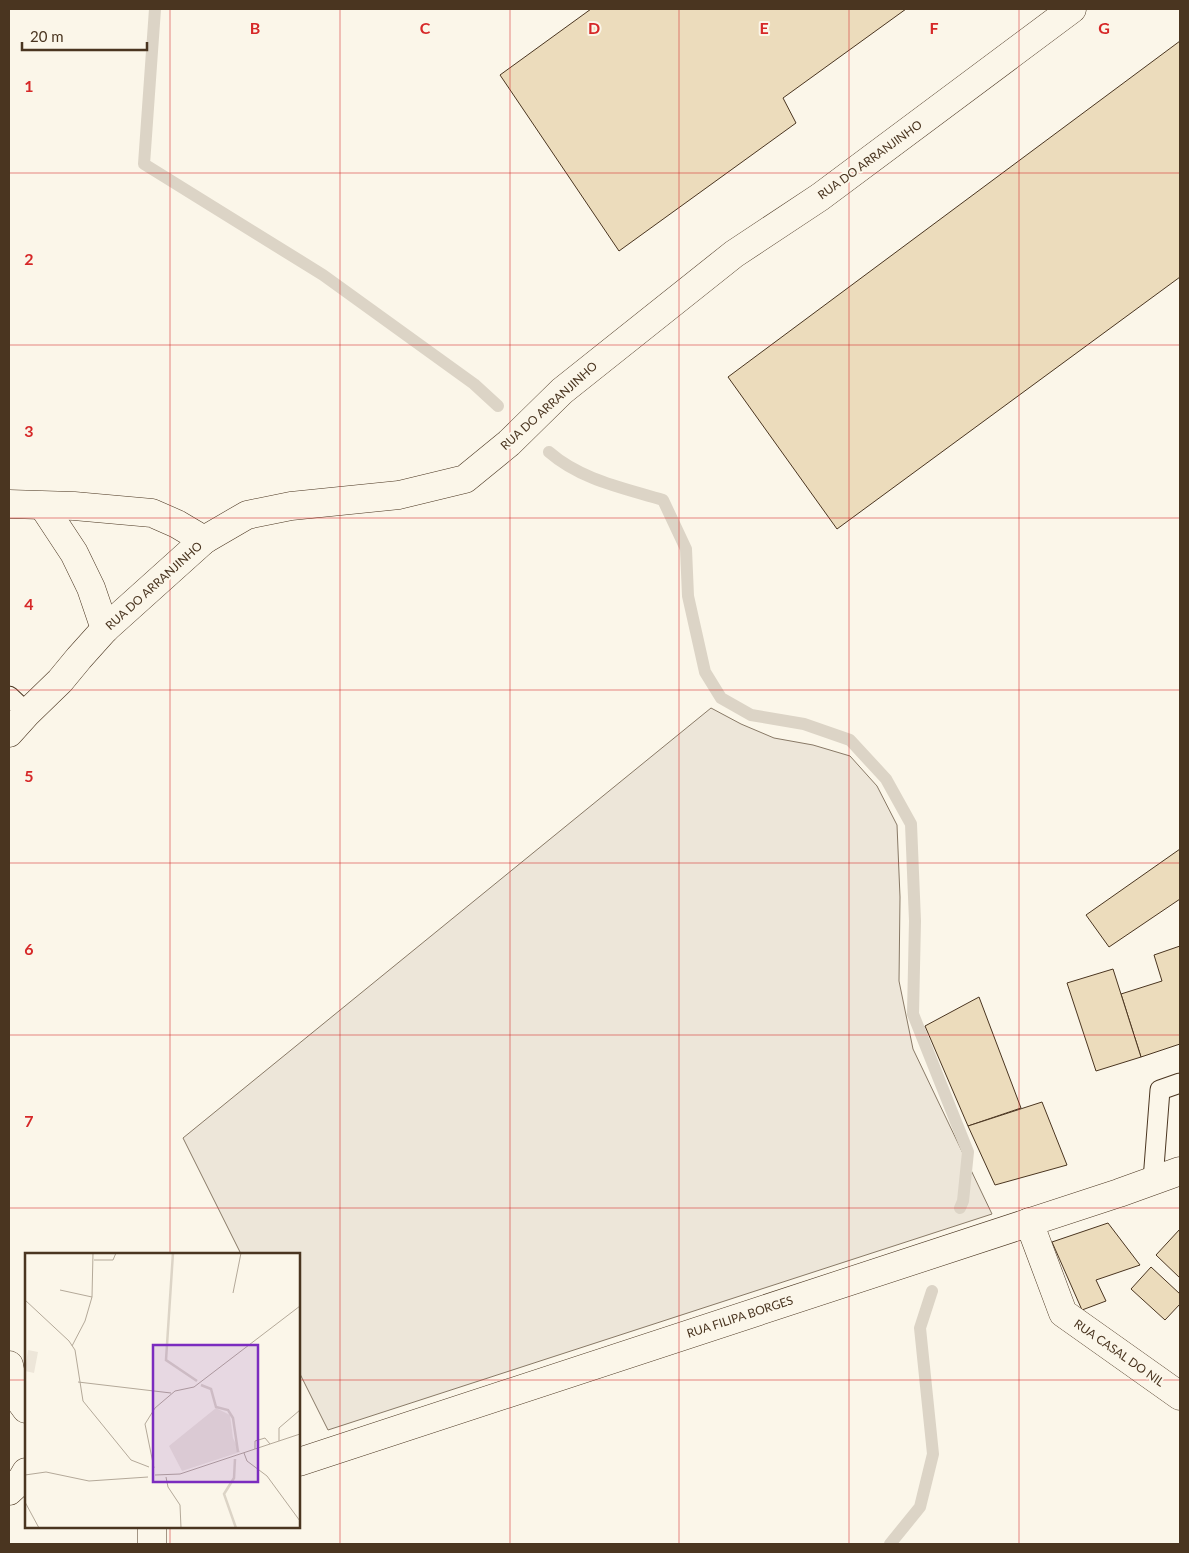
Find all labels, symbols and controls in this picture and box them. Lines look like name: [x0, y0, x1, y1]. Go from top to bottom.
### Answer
text: B: [250, 18, 260, 37]
text: C: [420, 18, 431, 37]
text: D: [588, 18, 600, 37]
text: E: [759, 18, 769, 37]
text: F: [929, 18, 939, 37]
text: G: [1098, 18, 1110, 37]
scale bar: [22, 20, 148, 52]
text: 20 m: [30, 27, 64, 45]
text: 1: [24, 76, 34, 95]
street label: RUA DO ARRANJINHO: [815, 117, 925, 202]
text: 2: [24, 249, 34, 268]
street label: RUA DO ARRANJINHO: [497, 358, 600, 453]
text: 3: [24, 421, 34, 440]
street label: RUA DO ARRANJINHO: [102, 538, 205, 633]
text: 4: [24, 594, 34, 613]
text: 5: [24, 766, 34, 785]
text: 6: [24, 939, 34, 958]
text: 7: [24, 1111, 34, 1130]
inset map: [25, 1253, 300, 1528]
street label: RUA FILIPA BORGES: [685, 1292, 795, 1341]
street label: RUA CASAL DO NIL: [1071, 1316, 1167, 1389]

